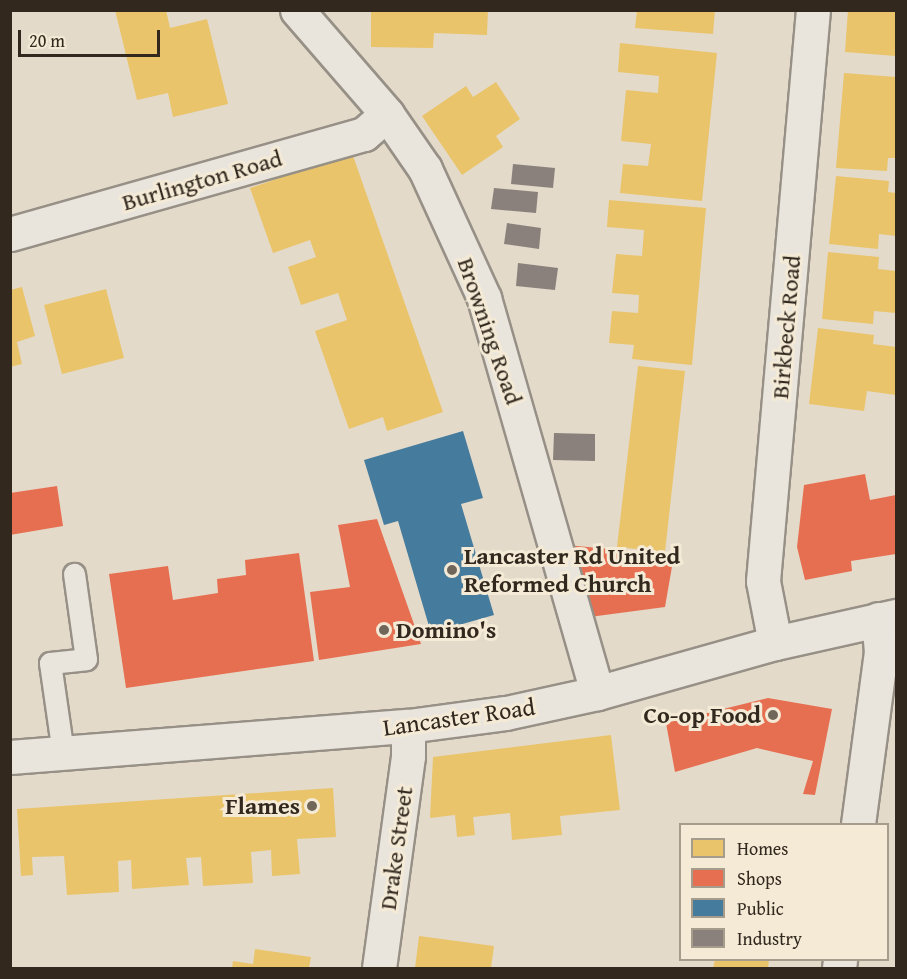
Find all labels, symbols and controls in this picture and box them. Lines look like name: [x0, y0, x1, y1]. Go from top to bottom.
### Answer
scale bar: [21, 18, 164, 56]
text: 20 m: [29, 27, 65, 54]
street label: Burlington Road: [119, 143, 285, 217]
street label: Browning Road: [451, 254, 529, 408]
street label: Birkbeck Road: [765, 254, 807, 400]
place label: Lancaster Rd United Reformed Church: [464, 542, 680, 598]
marker: Lancaster Rd United Reformed Church: [445, 563, 459, 577]
place label: Domino's: [396, 616, 496, 644]
marker: Domino's: [377, 623, 391, 637]
street label: Lancaster Road: [381, 692, 537, 742]
place label: Co-op Food: [643, 701, 761, 729]
marker: Co-op Food: [766, 708, 780, 722]
street label: Drake Street: [373, 784, 419, 912]
place label: Flames: [225, 792, 300, 820]
marker: Flames: [305, 799, 319, 813]
legend: [679, 823, 889, 961]
text: Homes: [737, 835, 788, 862]
text: Shops: [737, 865, 782, 892]
text: Public: [737, 895, 784, 922]
text: Industry: [737, 925, 802, 952]

